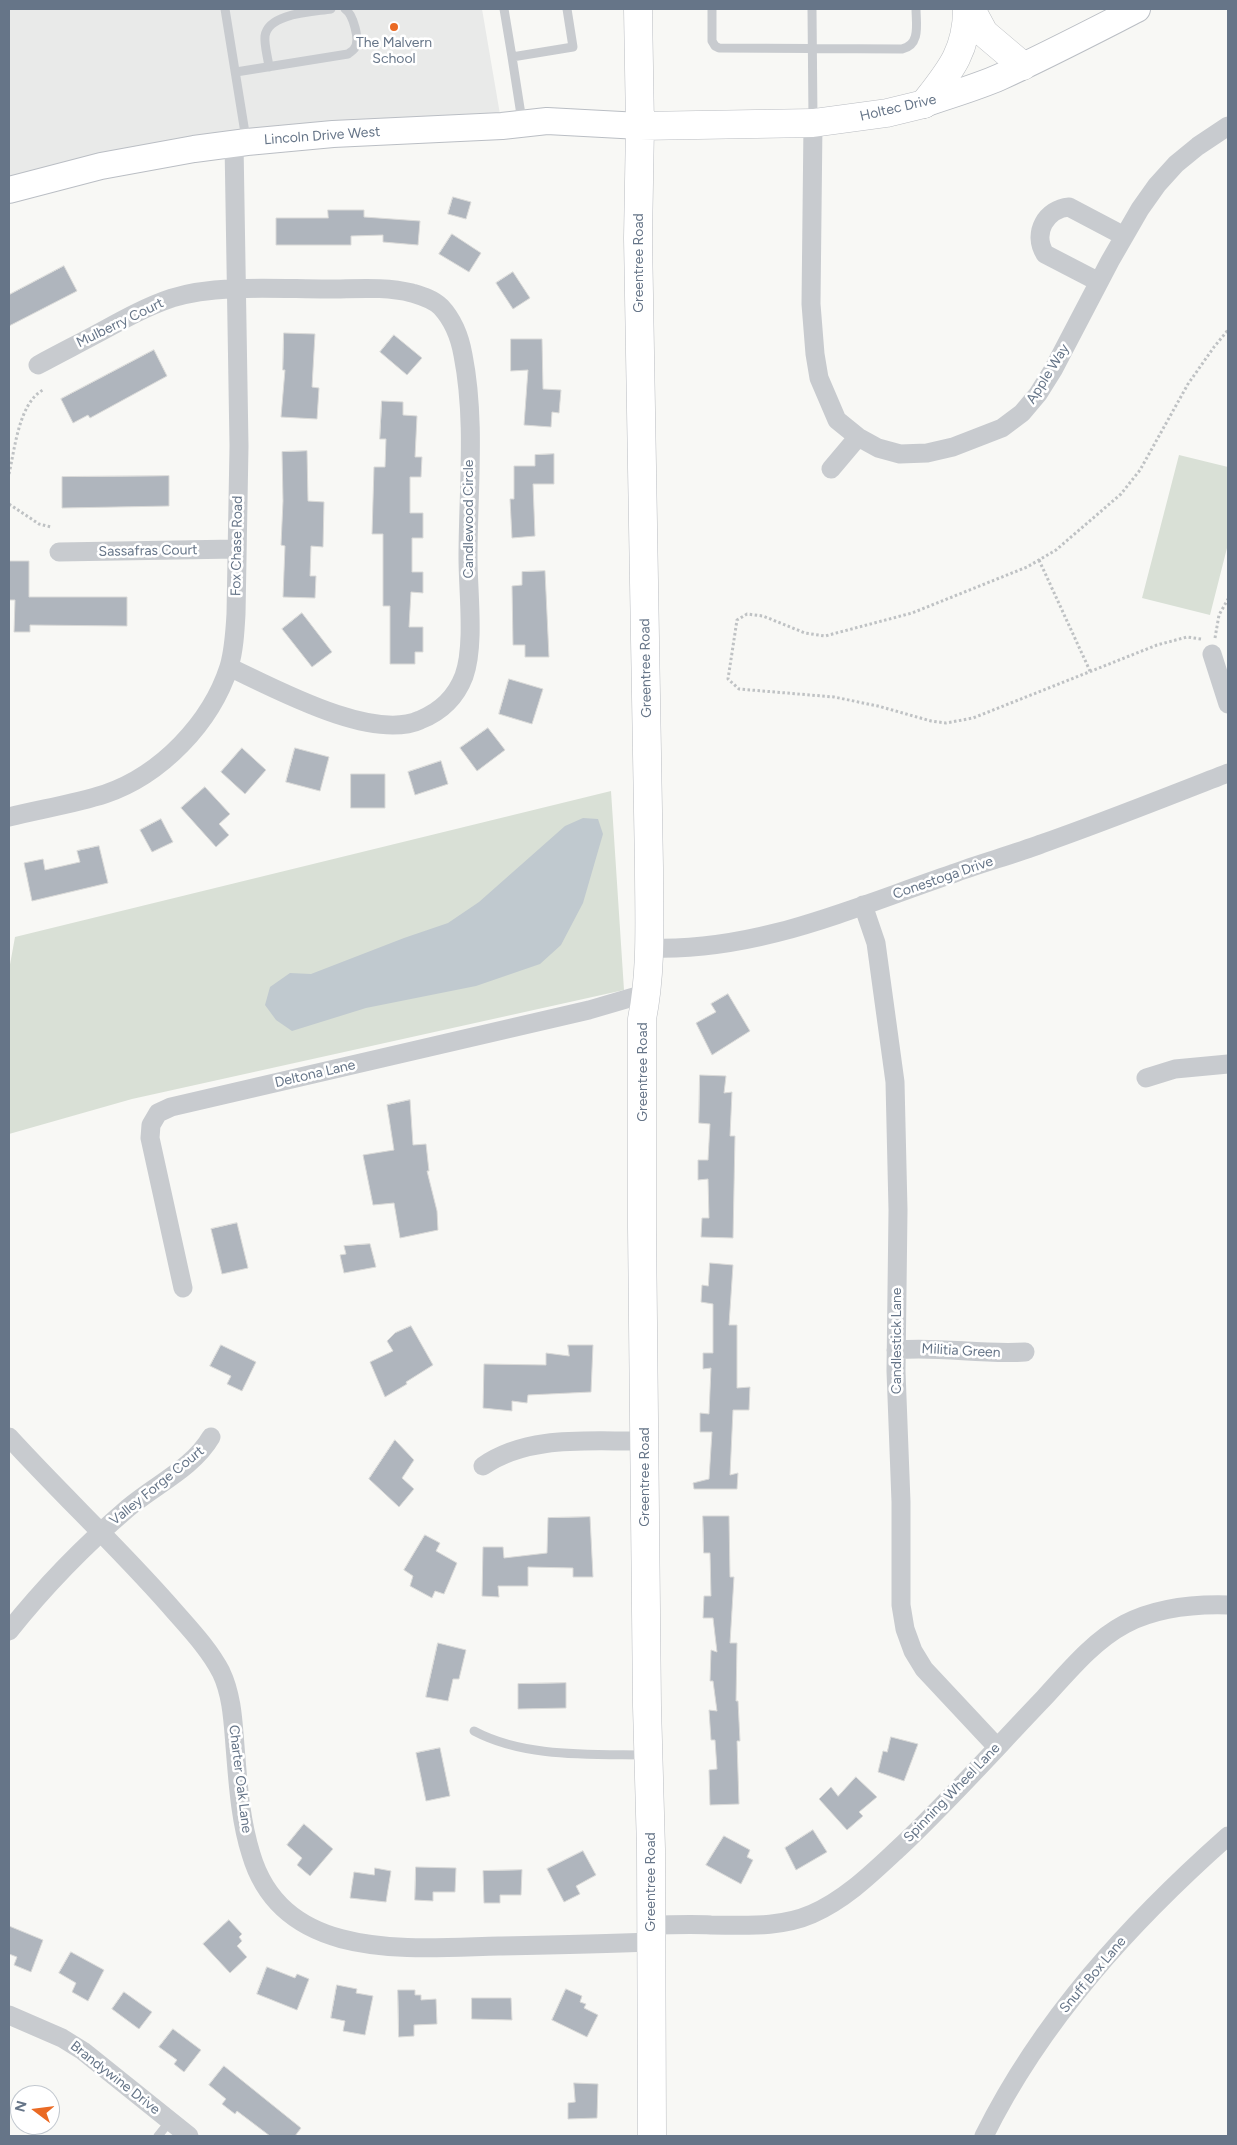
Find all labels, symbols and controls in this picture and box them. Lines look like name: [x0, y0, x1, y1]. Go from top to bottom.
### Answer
marker: The Malvern School: [388, 21, 400, 33]
place label: The Malvern School: [356, 35, 432, 68]
street label: Holtec Drive: [858, 91, 938, 125]
street label: Lincoln Drive West: [263, 124, 381, 148]
street label: Greentree Road: [631, 213, 647, 313]
street label: Mulberry Court: [74, 295, 166, 351]
street label: Apple Way: [1023, 341, 1073, 407]
street label: Candlewood Circle: [461, 460, 477, 578]
street label: Fox Chase Road: [228, 496, 246, 596]
street label: Sassafras Court: [98, 542, 198, 560]
street label: Greentree Road: [637, 618, 655, 718]
street label: Conestoga Drive: [891, 853, 995, 903]
street label: Greentree Road: [635, 1022, 651, 1122]
street label: Deltona Lane: [273, 1057, 357, 1091]
street label: Candlestick Lane: [889, 1288, 905, 1394]
street label: Militia Green: [921, 1341, 1001, 1361]
street label: Greentree Road: [637, 1427, 653, 1527]
street label: Valley Forge Court: [106, 1443, 208, 1529]
street label: Charter Oak Lane: [225, 1724, 255, 1834]
street label: Spinning Wheel Lane: [900, 1740, 1004, 1846]
street label: Greentree Road: [643, 1832, 659, 1932]
street label: Snuff Box Lane: [1056, 1933, 1130, 2017]
street label: Brandywine Drive: [67, 2038, 163, 2118]
north arrow: [10, 2085, 60, 2135]
text: N: [11, 2099, 31, 2114]

